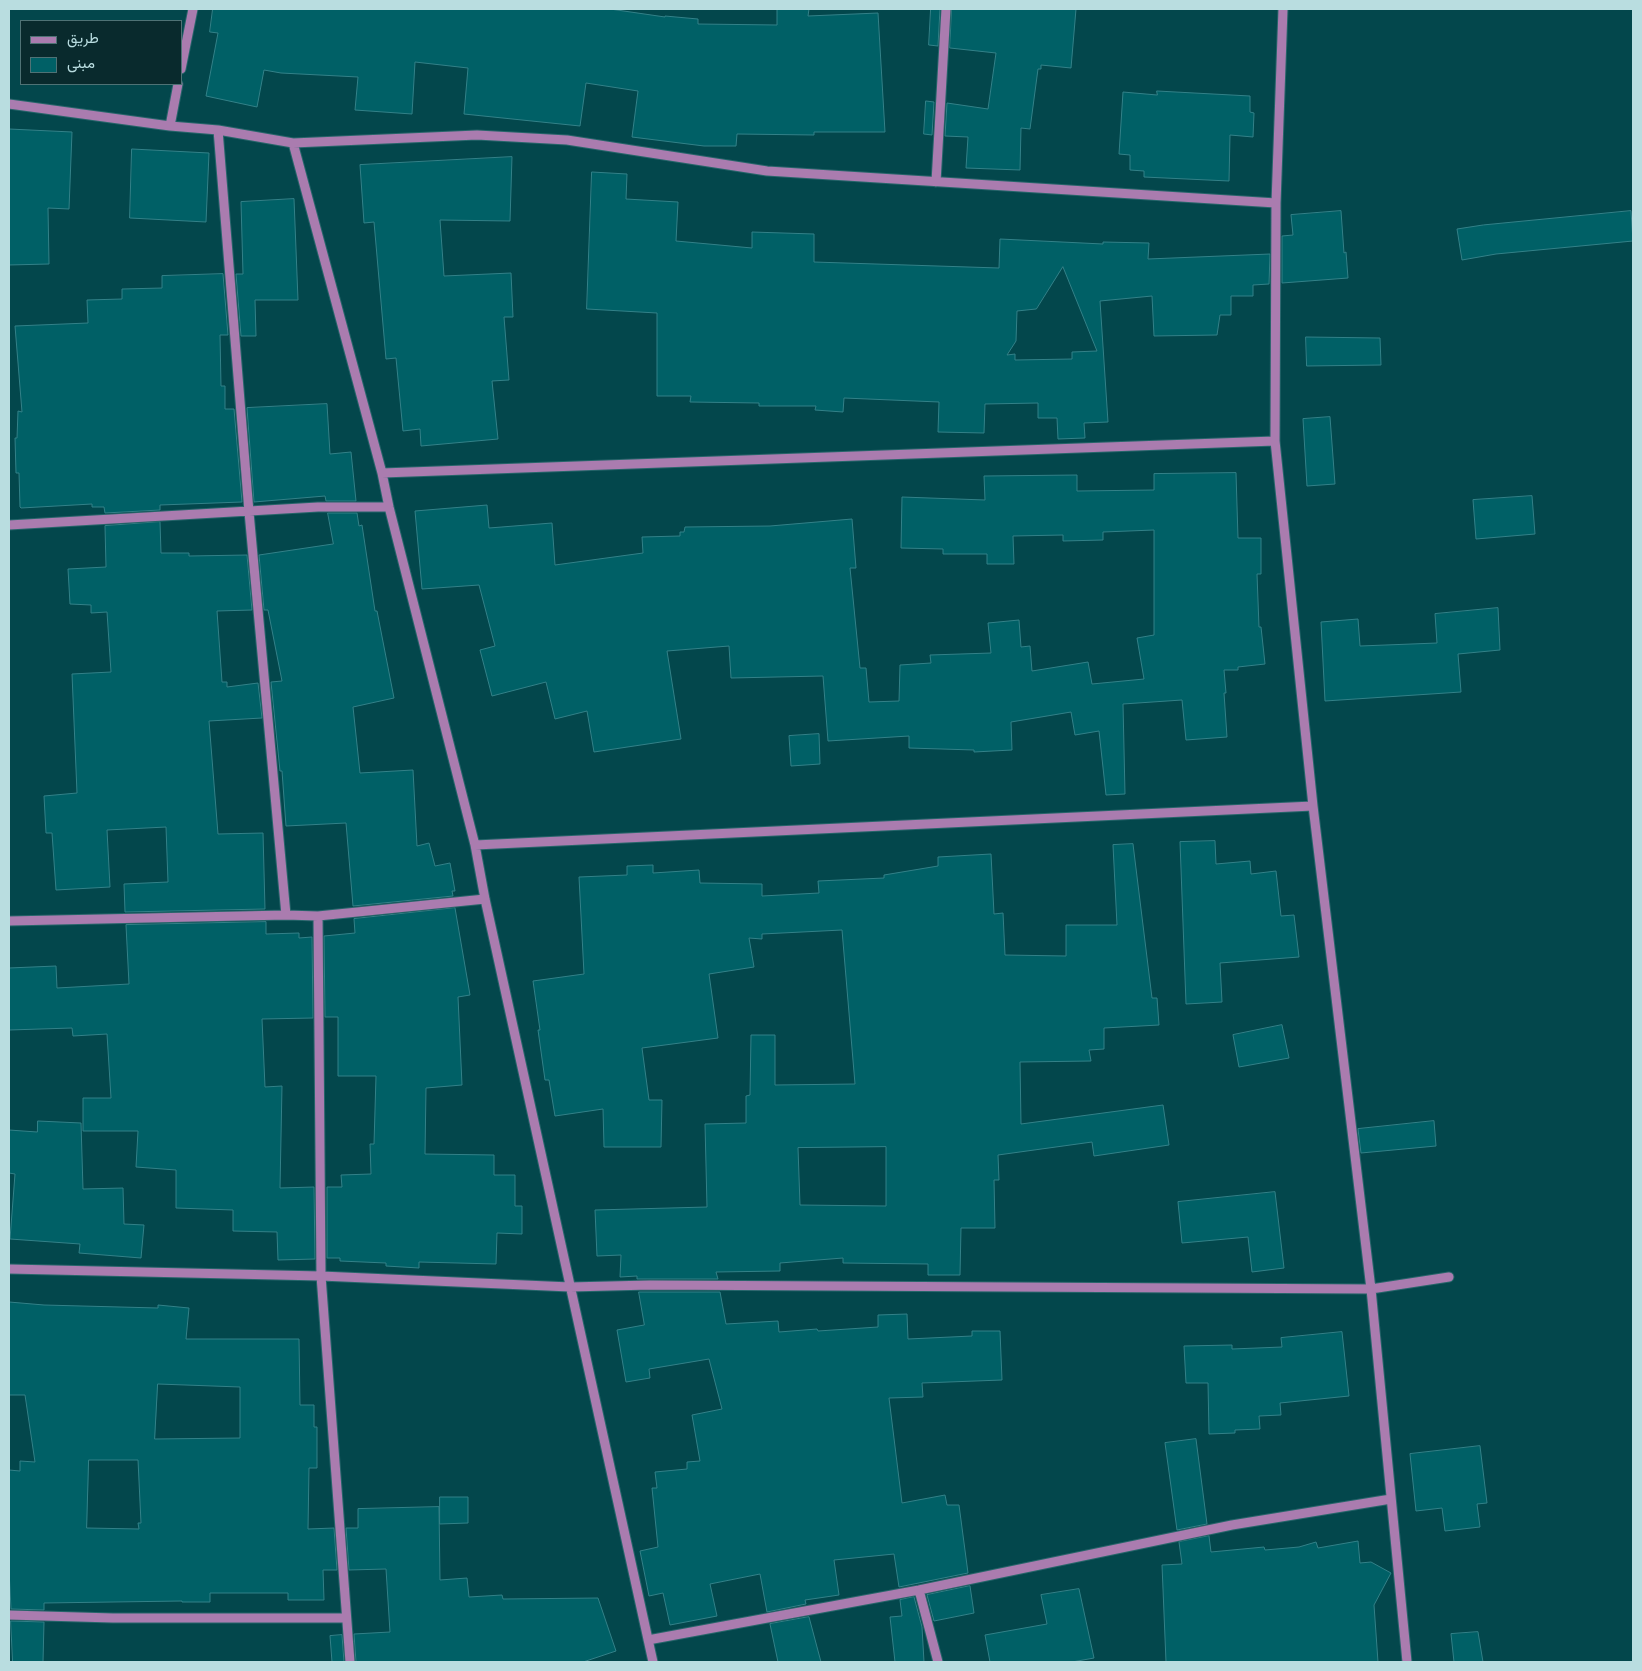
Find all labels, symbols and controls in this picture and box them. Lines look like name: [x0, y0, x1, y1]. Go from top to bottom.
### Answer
legend: [20, 20, 182, 85]
text: طريق: [67, 28, 99, 46]
text: مبنى: [67, 53, 95, 71]

